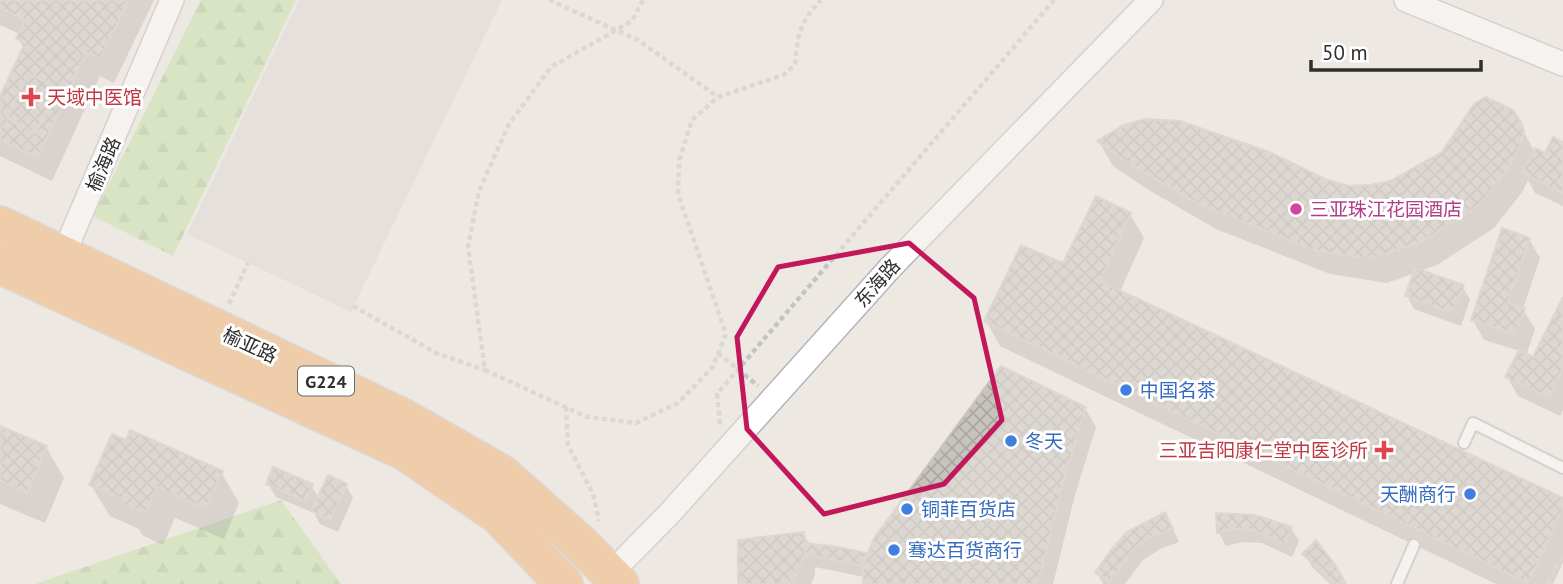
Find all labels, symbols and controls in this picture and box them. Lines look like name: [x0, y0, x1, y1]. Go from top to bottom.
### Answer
scale bar: [1311, 28, 1481, 72]
text: 50 m: [1322, 39, 1368, 66]
place label: 天域中医馆: [47, 85, 142, 109]
marker: 天域中医馆: [21, 87, 41, 107]
street label: 榆海路: [81, 133, 125, 195]
place label: 三亚珠江花园酒店: [1310, 197, 1462, 221]
marker: 三亚珠江花园酒店: [1288, 201, 1304, 217]
street label: 东海路: [849, 254, 905, 312]
street label: 榆亚路: [219, 322, 281, 368]
road number: G224: [298, 366, 354, 396]
place label: 中国名茶: [1140, 378, 1216, 402]
marker: 中国名茶: [1118, 382, 1134, 398]
place label: 冬天: [1025, 429, 1063, 453]
marker: 冬天: [1003, 433, 1019, 449]
place label: 三亚吉阳康仁堂中医诊所: [1159, 438, 1368, 462]
marker: 三亚吉阳康仁堂中医诊所: [1374, 440, 1394, 460]
place label: 天酬商行: [1380, 482, 1456, 506]
marker: 天酬商行: [1462, 486, 1478, 502]
place label: 铜菲百货店: [921, 497, 1016, 521]
marker: 铜菲百货店: [899, 501, 915, 517]
place label: 骞达百货商行: [908, 538, 1022, 562]
marker: 骞达百货商行: [886, 542, 902, 558]

